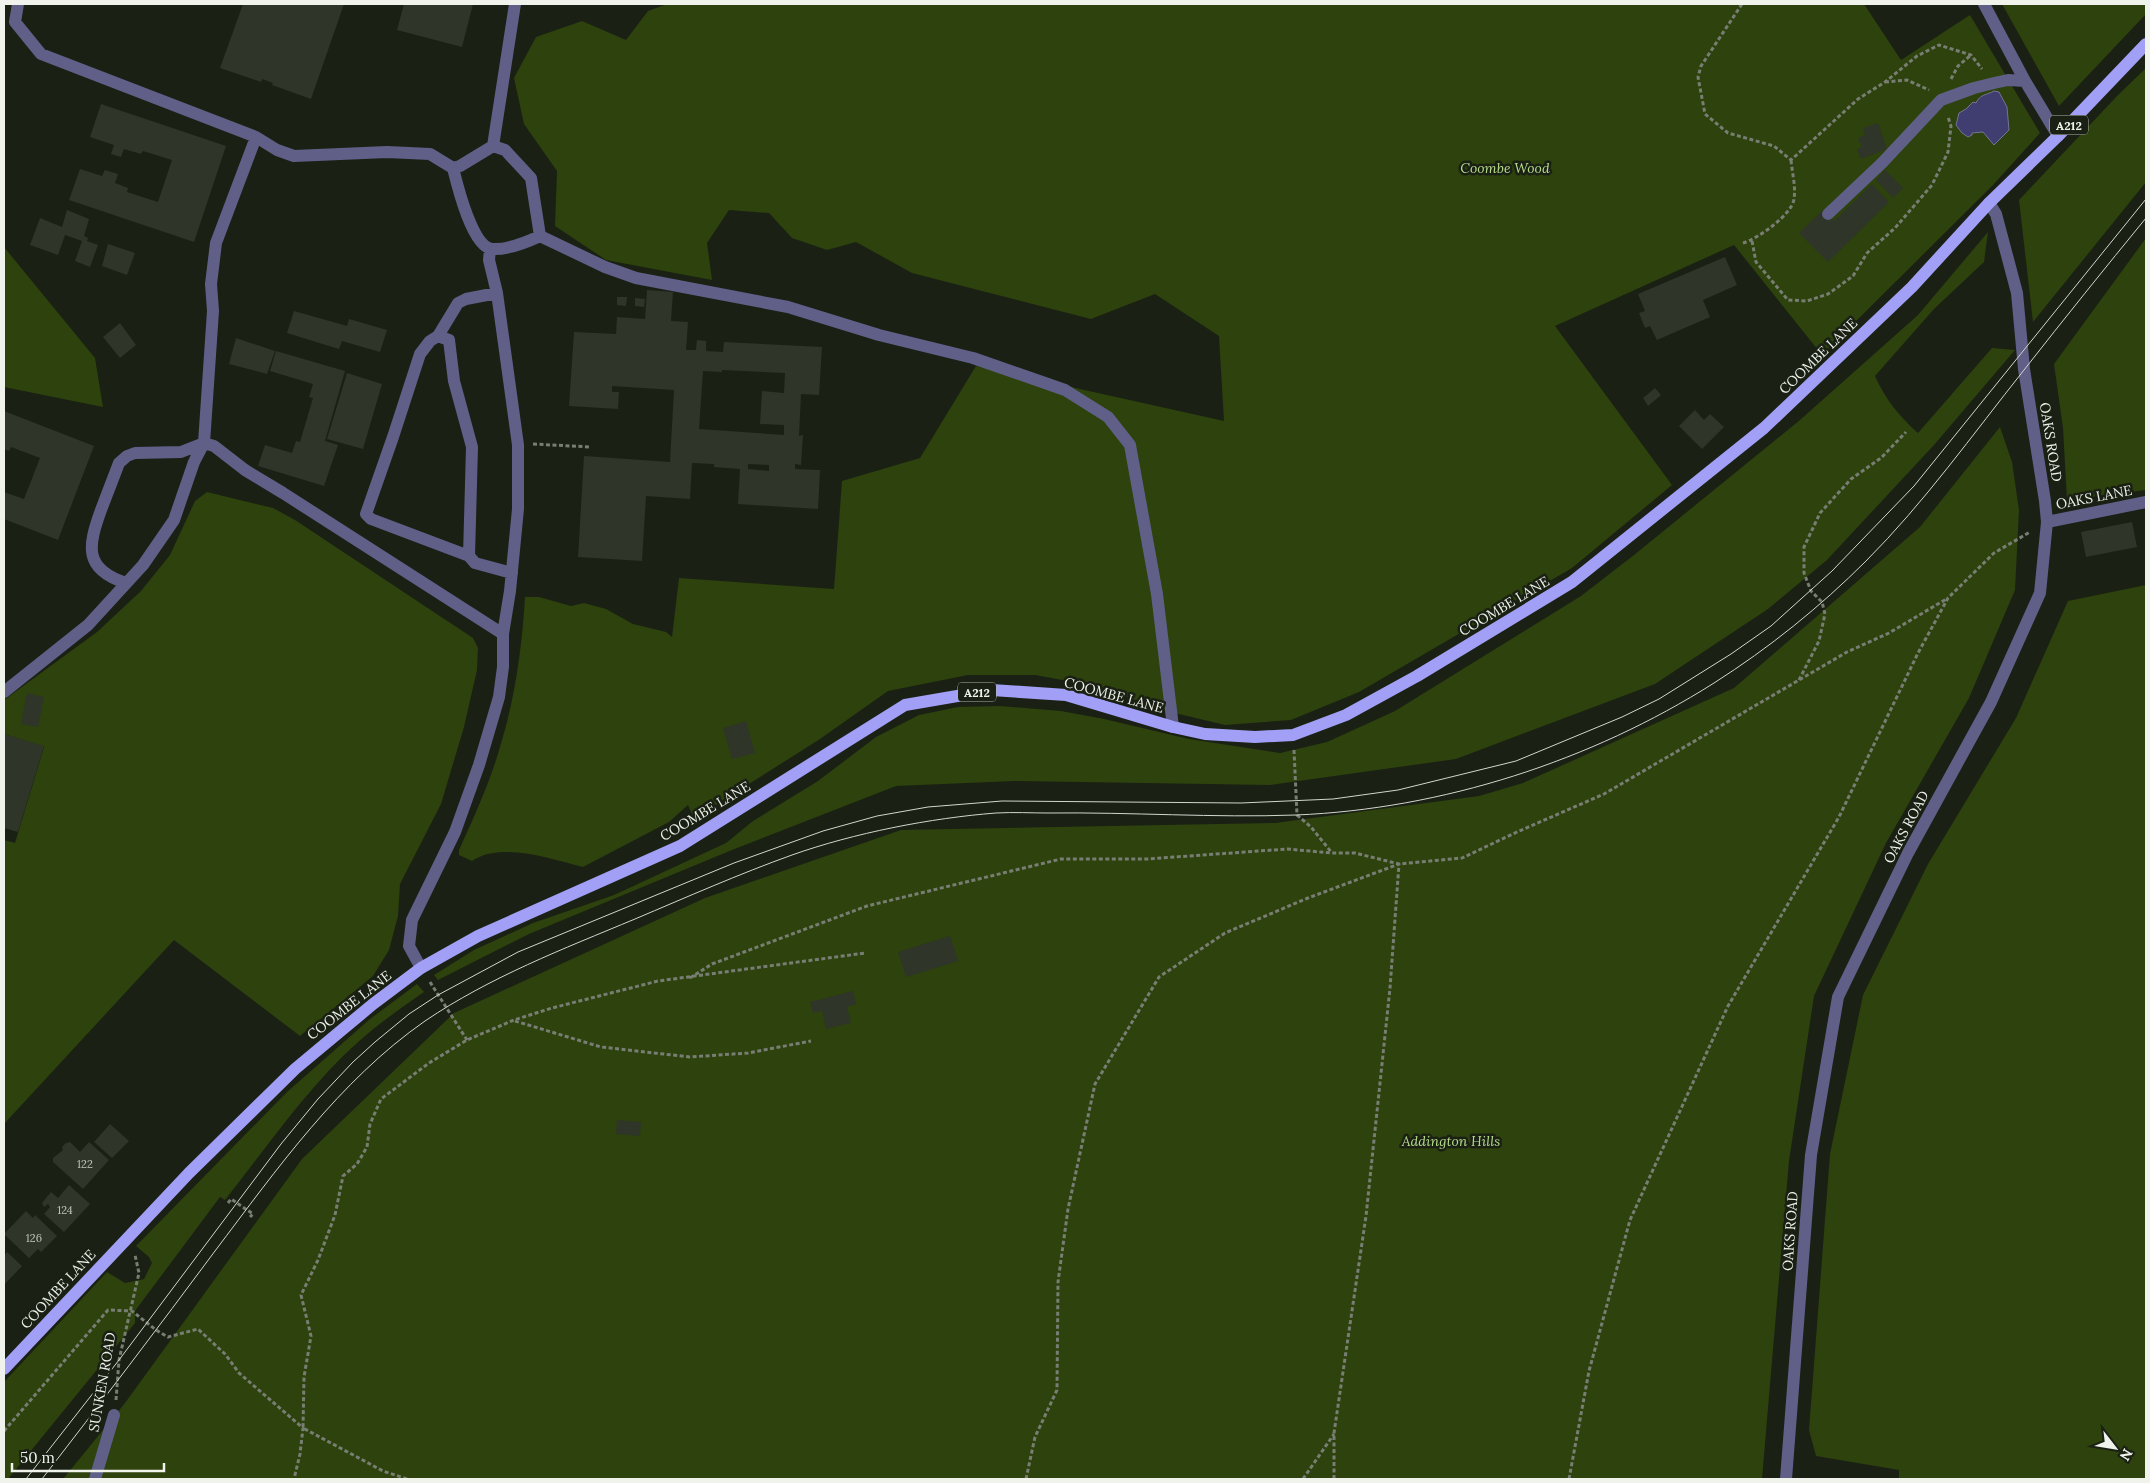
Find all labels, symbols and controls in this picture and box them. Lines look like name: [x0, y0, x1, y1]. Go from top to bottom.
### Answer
road number: A212: [2050, 116, 2088, 134]
park label: Coombe Wood: [1460, 159, 1550, 177]
street label: COOMBE LANE: [1775, 314, 1861, 398]
street label: OAKS ROAD: [2036, 401, 2066, 483]
street label: OAKS LANE: [2054, 481, 2134, 513]
street label: COOMBE LANE: [1456, 572, 1553, 640]
street label: COOMBE LANE: [1062, 673, 1166, 717]
road number: A212: [958, 682, 996, 702]
street label: COOMBE LANE: [657, 777, 754, 845]
street label: OAKS ROAD: [1879, 788, 1933, 866]
street label: COOMBE LANE: [303, 966, 395, 1044]
park label: Addington Hills: [1401, 1132, 1500, 1150]
house number: 122: [77, 1157, 93, 1171]
street label: OAKS ROAD: [1778, 1191, 1802, 1271]
house number: 124: [57, 1203, 73, 1217]
house number: 126: [26, 1231, 42, 1245]
street label: COOMBE LANE: [17, 1245, 100, 1333]
street label: SUNKEN ROAD: [84, 1331, 120, 1433]
north arrow: [2090, 1423, 2140, 1473]
scale bar: [12, 1440, 165, 1472]
text: N: [2116, 1445, 2137, 1464]
text: 50 m: [20, 1448, 55, 1467]

